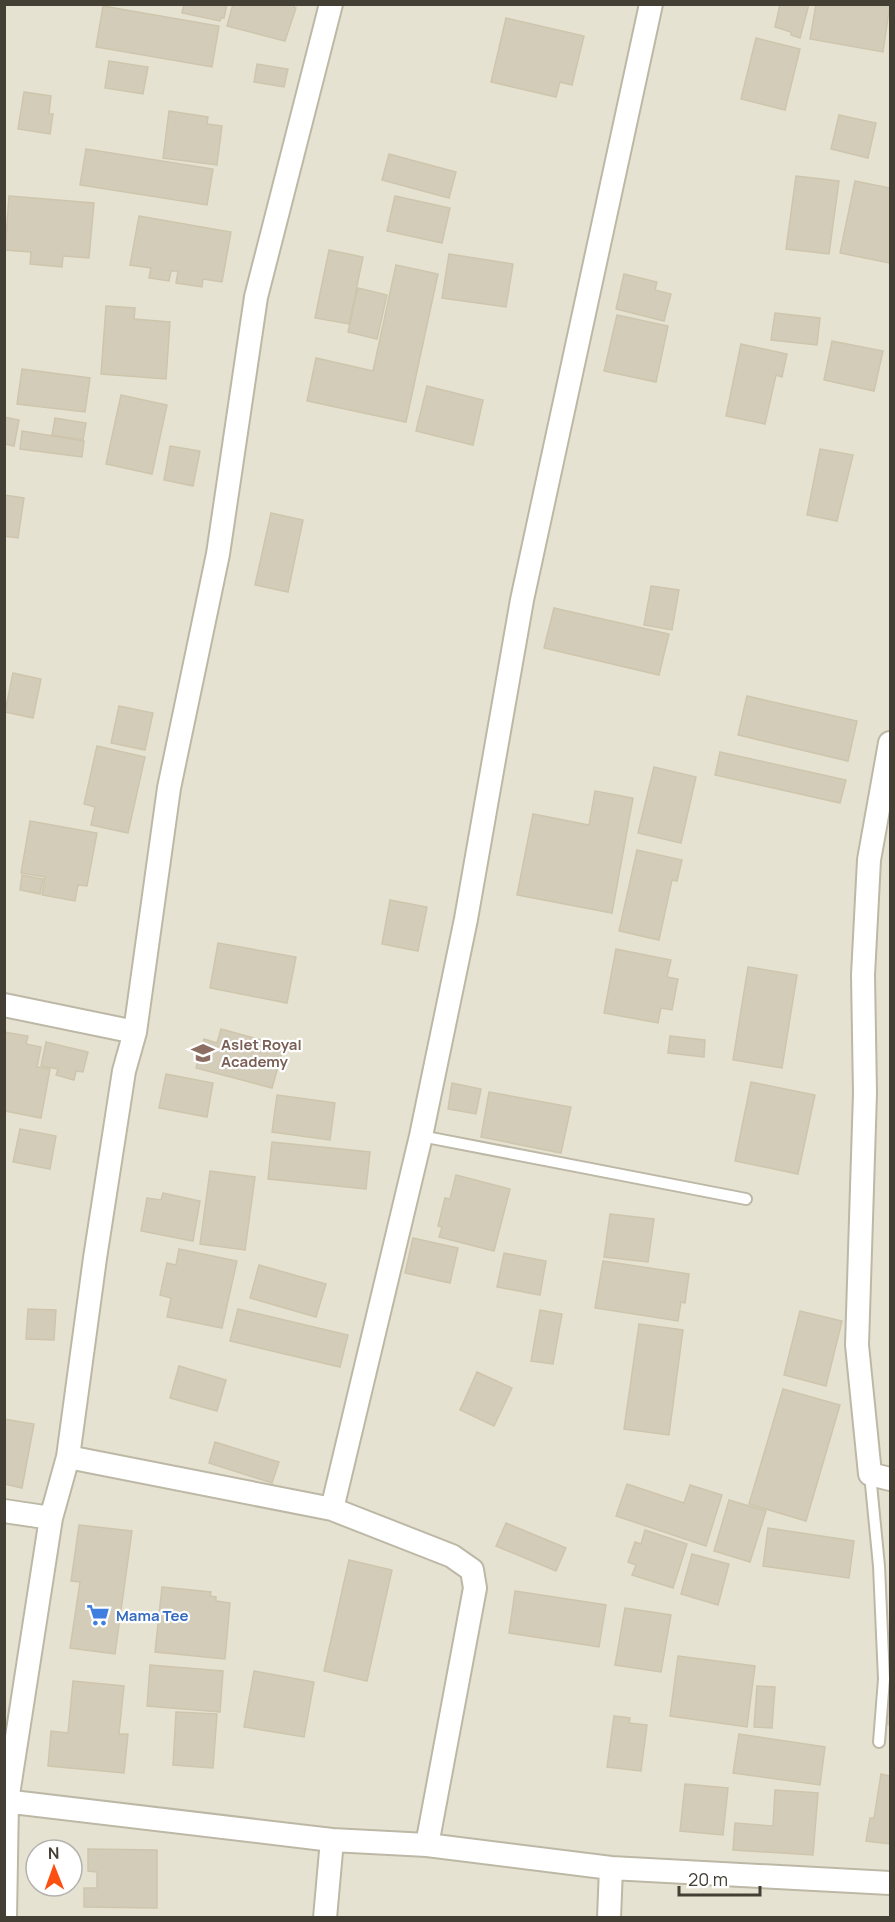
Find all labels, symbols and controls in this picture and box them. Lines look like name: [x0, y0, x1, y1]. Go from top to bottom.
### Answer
place label: Aslet Royal Academy: [221, 1034, 302, 1072]
school or university icon: Aslet Royal Academy: [190, 1040, 216, 1066]
supermarket icon: Mama Tee: [85, 1602, 111, 1628]
place label: Mama Tee: [116, 1605, 189, 1626]
north arrow: [24, 1838, 84, 1898]
text: N: [48, 1842, 60, 1864]
scale bar: [679, 1859, 760, 1897]
text: 20 m: [688, 1867, 728, 1891]

